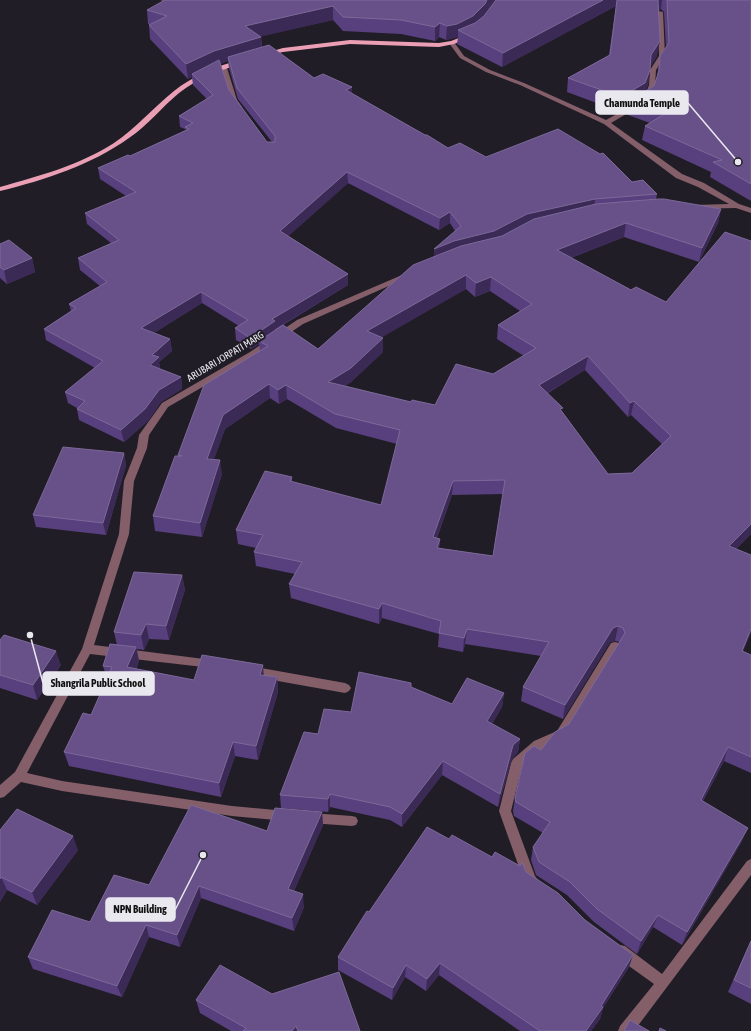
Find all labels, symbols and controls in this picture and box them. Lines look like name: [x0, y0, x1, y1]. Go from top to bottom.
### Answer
callout: Chamunda Temple: [596, 91, 688, 114]
text: Chamunda Temple: [604, 97, 680, 109]
street label: ARUBARI JORPATI MARG: [185, 329, 266, 384]
callout: Shangrila Public School: [43, 672, 154, 695]
text: Shangrila Public School: [51, 677, 146, 689]
callout: NPN Building: [106, 898, 175, 921]
text: NPN Building: [113, 903, 167, 915]

